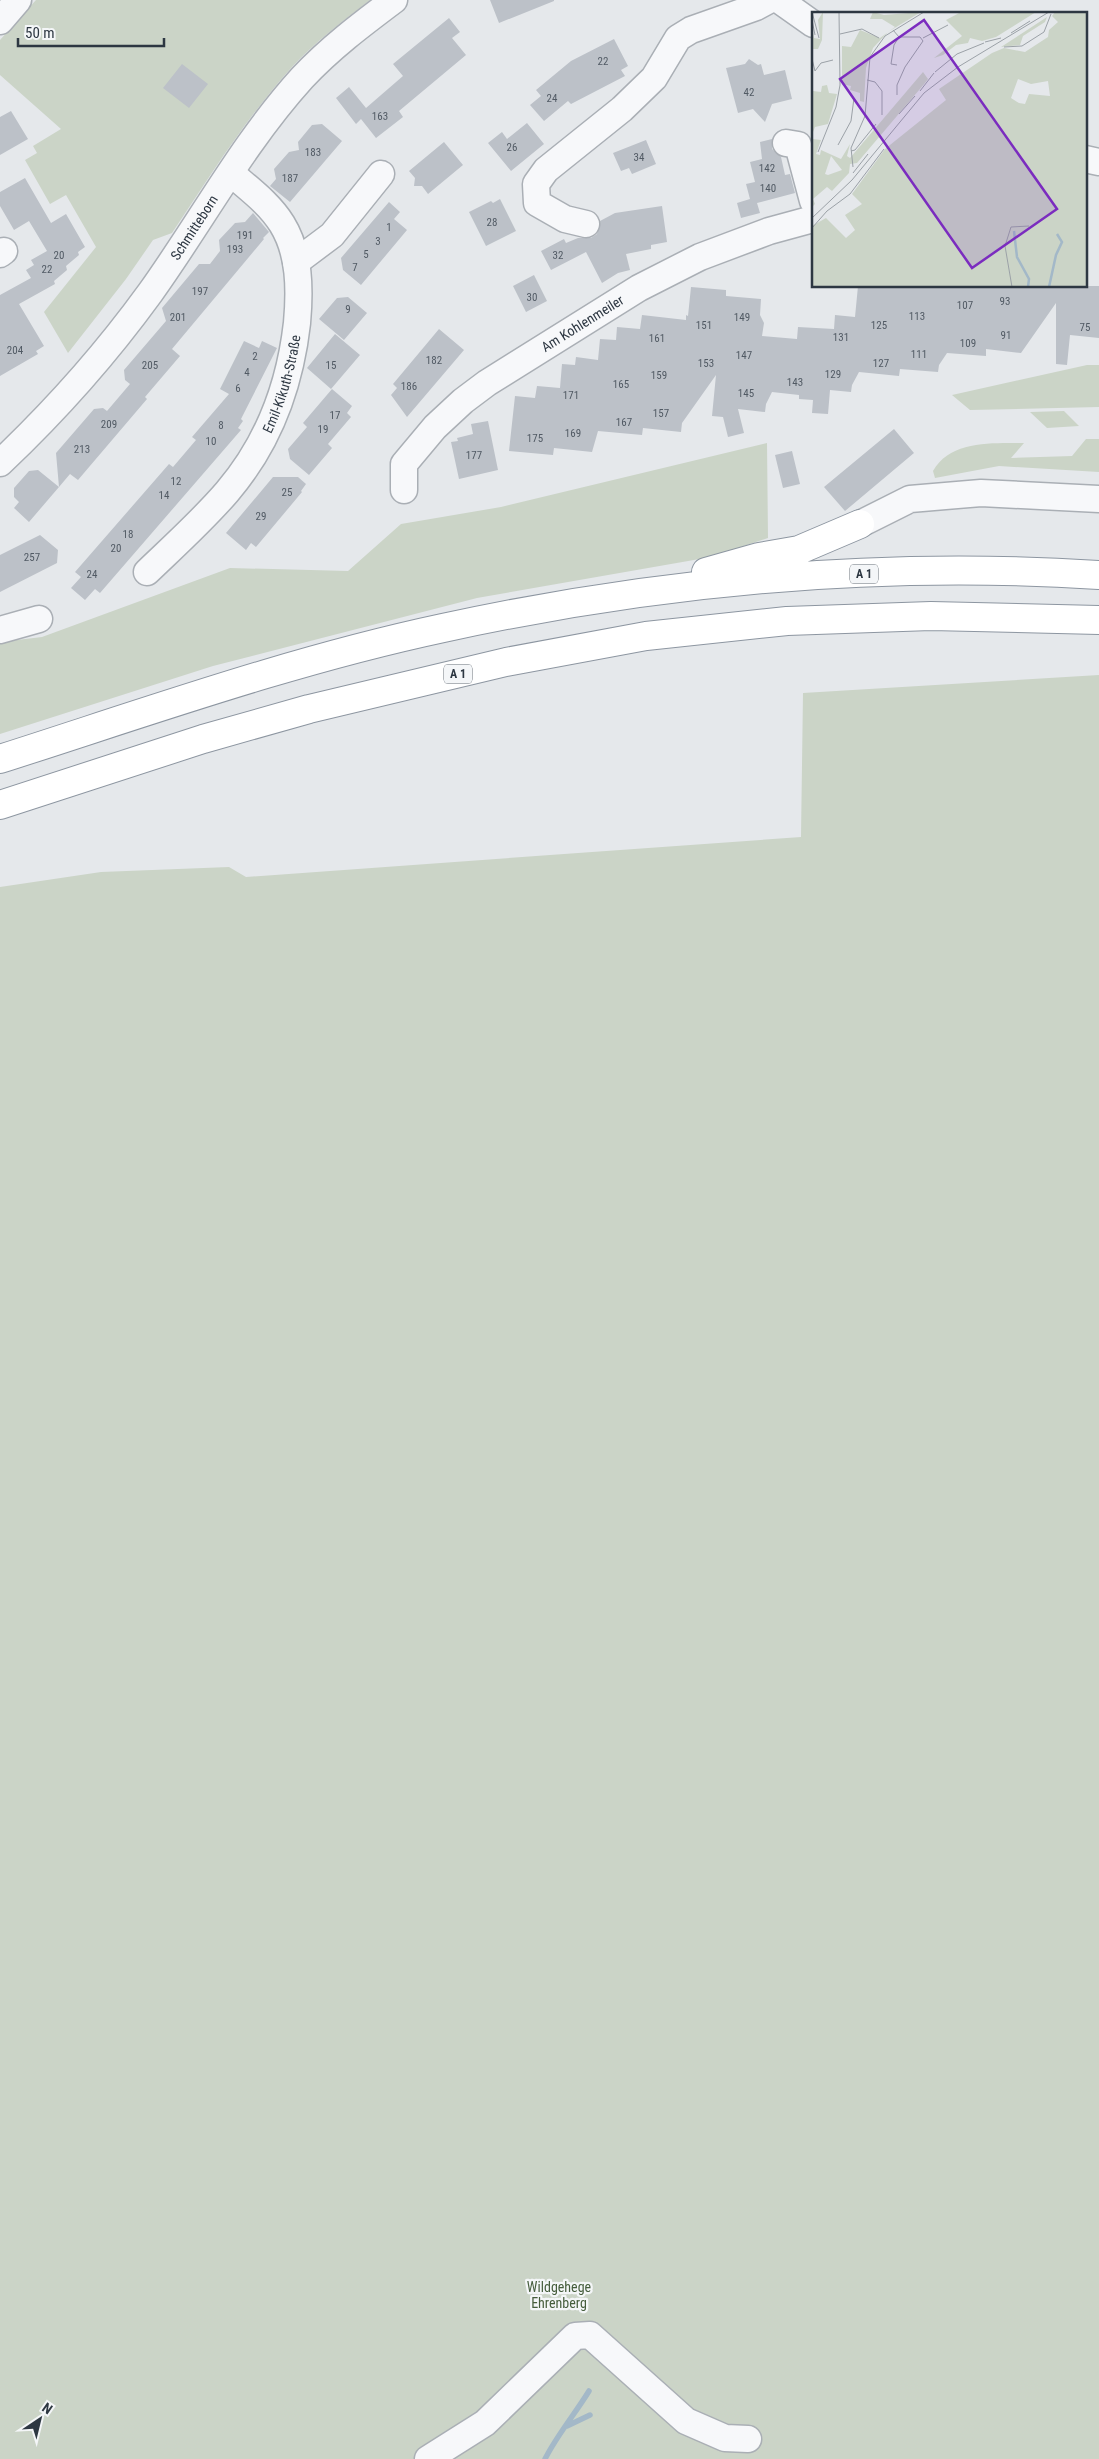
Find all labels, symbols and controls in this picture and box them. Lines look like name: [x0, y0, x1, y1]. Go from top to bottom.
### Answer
inset map: [812, 12, 1086, 288]
scale bar: [18, 15, 164, 47]
text: 50 m: [25, 24, 55, 42]
house number: 22: [598, 55, 608, 68]
house number: 42: [744, 86, 754, 99]
house number: 24: [547, 92, 558, 105]
house number: 163: [372, 110, 388, 123]
house number: 26: [507, 141, 517, 154]
house number: 183: [305, 146, 321, 159]
house number: 34: [634, 151, 645, 164]
house number: 142: [759, 162, 775, 175]
house number: 187: [282, 172, 298, 185]
house number: 140: [760, 182, 776, 195]
street label: Schmitteborn: [167, 192, 221, 263]
house number: 28: [487, 216, 497, 229]
house number: 1: [386, 221, 392, 234]
house number: 191: [237, 229, 253, 242]
house number: 3: [375, 235, 381, 248]
house number: 193: [227, 243, 243, 256]
house number: 5: [363, 248, 369, 261]
house number: 20: [54, 249, 64, 262]
house number: 32: [553, 249, 563, 262]
house number: 7: [352, 261, 358, 274]
house number: 22: [42, 263, 52, 276]
house number: 197: [192, 285, 208, 298]
house number: 30: [527, 291, 537, 304]
street label: Am Kohlenmeiler: [538, 292, 627, 355]
house number: 93: [1000, 295, 1010, 308]
house number: 107: [957, 299, 973, 312]
house number: 9: [345, 303, 351, 316]
house number: 113: [909, 310, 925, 323]
house number: 201: [170, 311, 186, 324]
house number: 149: [734, 311, 750, 324]
house number: 151: [696, 319, 712, 332]
house number: 125: [871, 319, 887, 332]
house number: 75: [1080, 321, 1090, 334]
house number: 91: [1001, 329, 1011, 342]
house number: 131: [833, 331, 849, 344]
house number: 161: [649, 332, 665, 345]
street label: Emil-Kikuth-Straße: [259, 333, 303, 435]
house number: 109: [960, 337, 976, 350]
house number: 204: [7, 344, 24, 357]
house number: 111: [911, 348, 927, 361]
house number: 147: [736, 349, 752, 362]
house number: 2: [252, 350, 258, 363]
house number: 182: [426, 354, 442, 367]
house number: 153: [698, 357, 714, 370]
house number: 127: [873, 357, 889, 370]
house number: 205: [142, 359, 158, 372]
house number: 15: [326, 359, 336, 372]
house number: 4: [244, 366, 250, 379]
house number: 129: [825, 368, 841, 381]
house number: 159: [651, 369, 667, 382]
house number: 143: [787, 376, 803, 389]
house number: 165: [613, 378, 629, 391]
house number: 186: [401, 380, 417, 393]
house number: 6: [235, 382, 241, 395]
house number: 145: [738, 387, 754, 400]
house number: 171: [563, 389, 579, 402]
house number: 157: [653, 407, 669, 420]
house number: 17: [330, 409, 340, 422]
house number: 167: [616, 416, 632, 429]
house number: 209: [101, 418, 117, 431]
house number: 8: [218, 419, 224, 432]
house number: 19: [318, 423, 328, 436]
house number: 169: [565, 427, 581, 440]
house number: 175: [527, 432, 543, 445]
house number: 10: [206, 435, 216, 448]
house number: 213: [74, 443, 90, 456]
house number: 177: [466, 449, 482, 462]
house number: 12: [171, 475, 181, 488]
house number: 25: [282, 486, 292, 499]
house number: 14: [159, 489, 170, 502]
house number: 29: [256, 510, 266, 523]
house number: 18: [123, 528, 133, 541]
house number: 20: [111, 542, 121, 555]
house number: 257: [24, 551, 40, 564]
road number: A 1: [850, 564, 878, 584]
house number: 24: [87, 568, 98, 581]
road number: A 1: [444, 664, 472, 684]
park label: Wildgehege Ehrenberg: [527, 2279, 592, 2311]
north arrow: [15, 2394, 65, 2444]
text: N: [39, 2399, 56, 2417]

